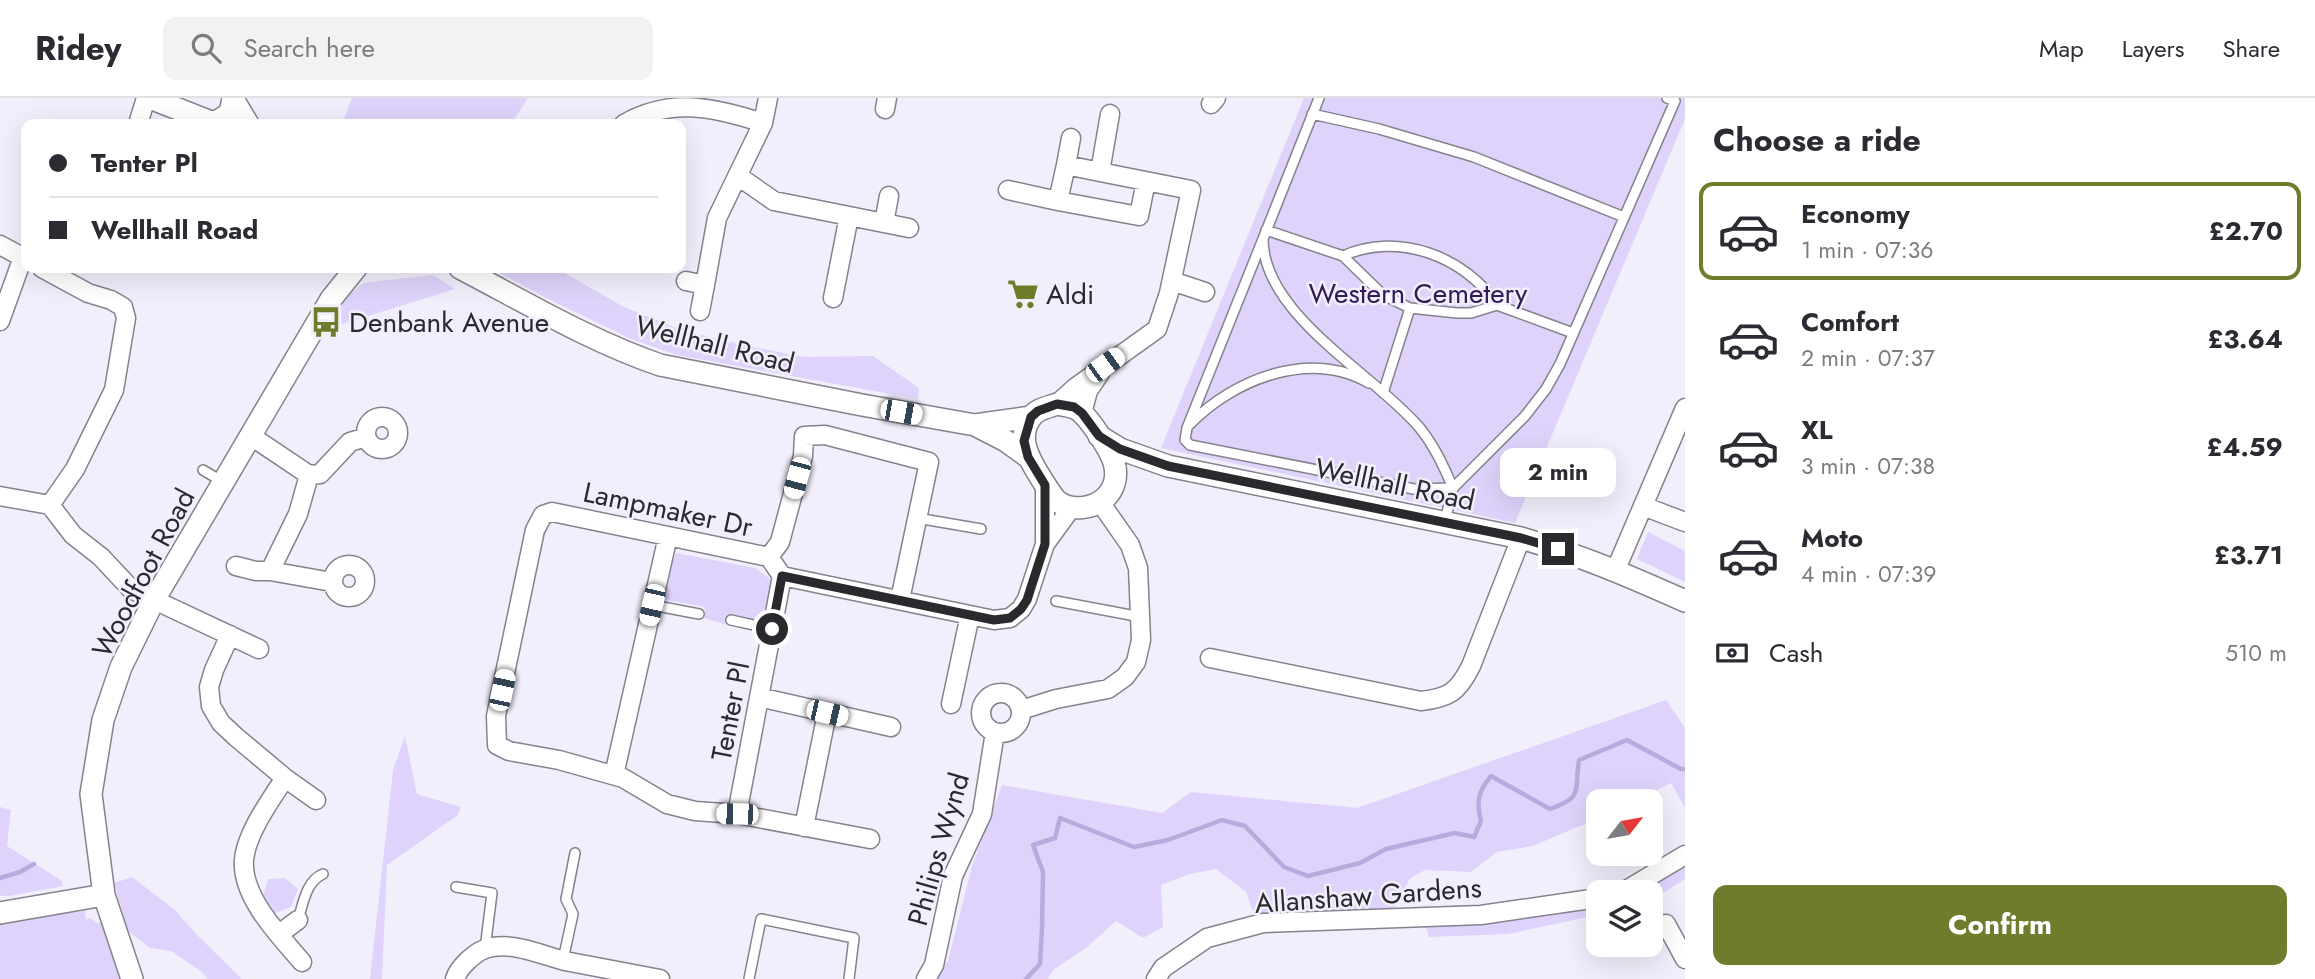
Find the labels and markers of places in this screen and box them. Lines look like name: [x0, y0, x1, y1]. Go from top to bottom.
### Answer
place label: Aldi: [1046, 274, 1094, 315]
supermarket icon: Aldi: [1006, 277, 1040, 311]
place label: Denbank Avenue: [349, 302, 549, 343]
bus stop icon: Denbank Avenue: [309, 305, 343, 339]

